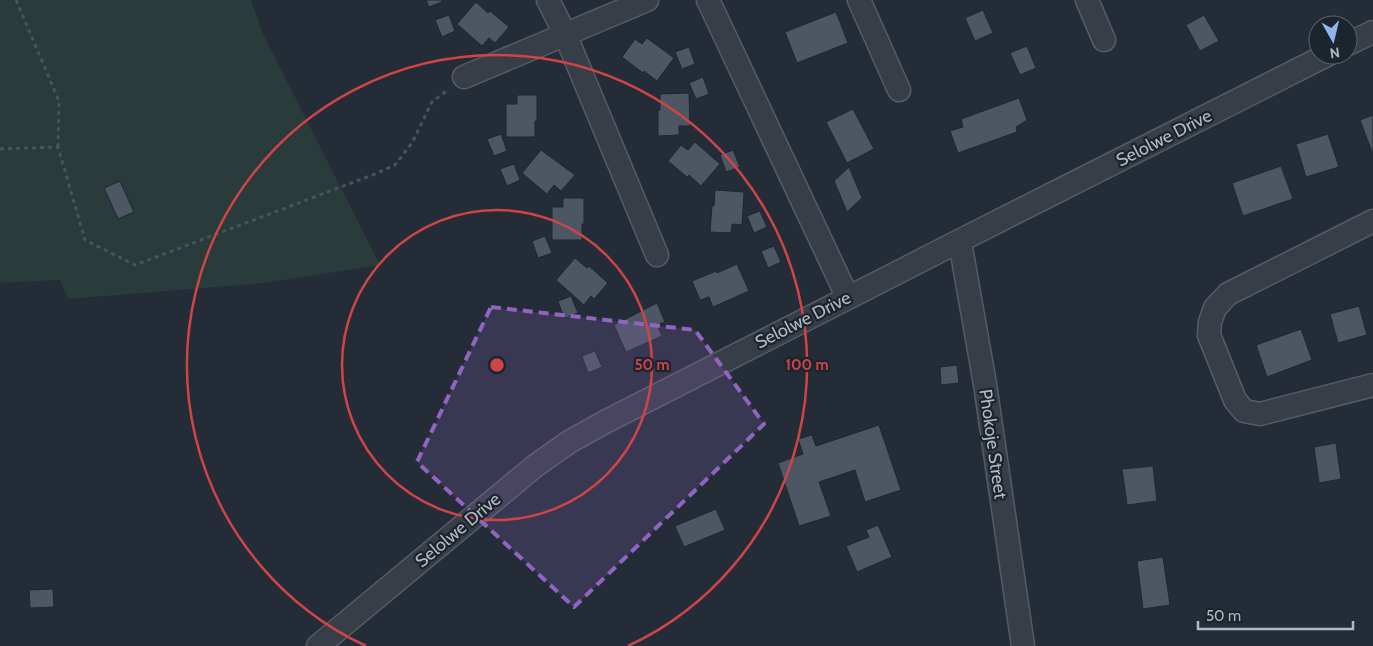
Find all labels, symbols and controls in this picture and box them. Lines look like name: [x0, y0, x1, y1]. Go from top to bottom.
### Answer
north arrow: [1308, 15, 1358, 65]
text: N: [1329, 43, 1341, 62]
street label: Selolwe Drive: [1112, 104, 1216, 172]
street label: Selolwe Drive: [751, 286, 855, 354]
centre of rings: [488, 356, 506, 374]
text: 50 m: [634, 356, 670, 374]
text: 100 m: [785, 356, 829, 374]
street label: Phokoje Street: [974, 388, 1012, 500]
street label: Selolwe Drive: [411, 488, 505, 572]
scale bar: [1198, 598, 1353, 630]
text: 50 m: [1206, 607, 1241, 625]

